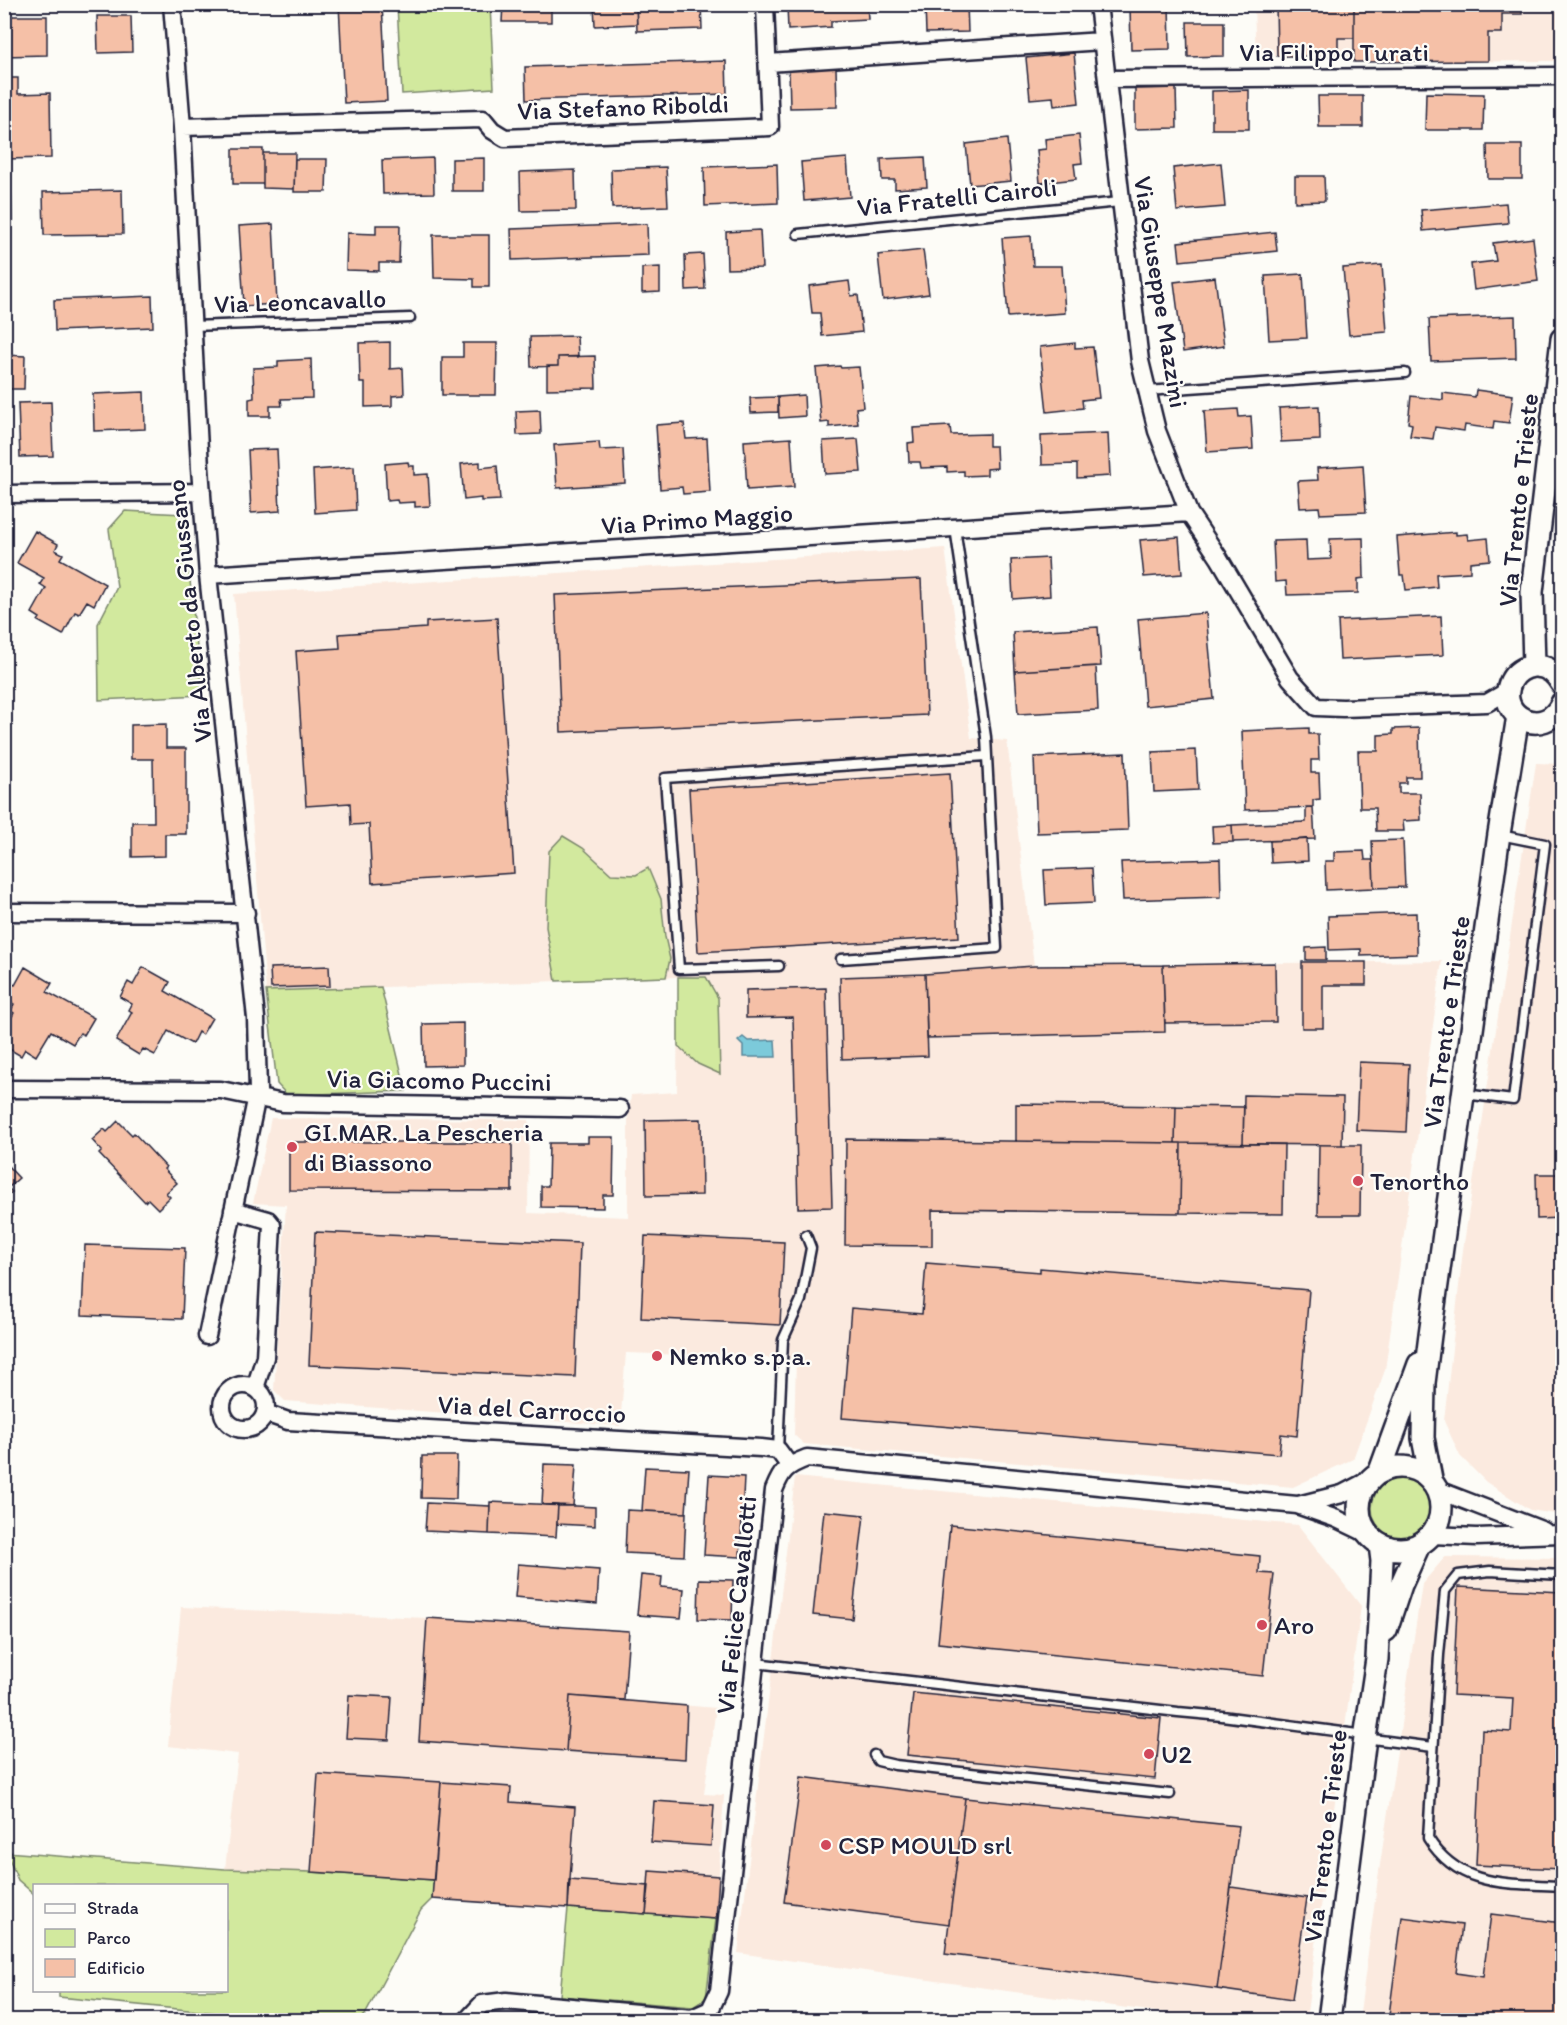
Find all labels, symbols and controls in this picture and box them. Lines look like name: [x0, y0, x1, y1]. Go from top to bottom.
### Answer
street label: Via Filippo Turati: [1239, 36, 1429, 68]
street label: Via Stefano Riboldi: [517, 87, 729, 127]
street label: Via Fratelli Cairoli: [855, 171, 1059, 223]
street label: Via Giuseppe Mazzini: [1127, 174, 1195, 410]
street label: Via Leoncavallo: [213, 282, 387, 320]
street label: Via Trento e Trieste: [1491, 392, 1545, 608]
street label: Via Alberto da Giussano: [159, 478, 219, 744]
street label: Via Primo Maggio: [600, 496, 794, 542]
street label: Via Trento e Trieste: [1415, 913, 1477, 1131]
street label: Via Giacomo Puccini: [326, 1062, 552, 1098]
place label: GI.MAR. La Pescheria di Biassono: [304, 1116, 543, 1178]
marker: GI.MAR. La Pescheria di Biassono: [285, 1140, 299, 1154]
place label: Tenortho: [1370, 1165, 1469, 1197]
marker: Tenortho: [1351, 1174, 1365, 1188]
place label: Nemko s.p.a.: [669, 1340, 811, 1372]
marker: Nemko s.p.a.: [650, 1349, 664, 1363]
street label: Via del Carroccio: [437, 1388, 627, 1430]
street label: Via Felice Cavallotti: [709, 1494, 763, 1716]
place label: Aro: [1274, 1609, 1314, 1641]
marker: Aro: [1255, 1618, 1269, 1632]
street label: Via Trento e Trieste: [1296, 1727, 1354, 1945]
place label: U2: [1161, 1738, 1192, 1770]
marker: U2: [1142, 1747, 1156, 1761]
place label: CSP MOULD srl: [838, 1829, 1012, 1861]
marker: CSP MOULD srl: [819, 1838, 833, 1852]
legend: [33, 1884, 228, 1992]
text: Strada: [87, 1897, 139, 1919]
text: Parco: [87, 1927, 131, 1949]
text: Edificio: [87, 1957, 145, 1979]

